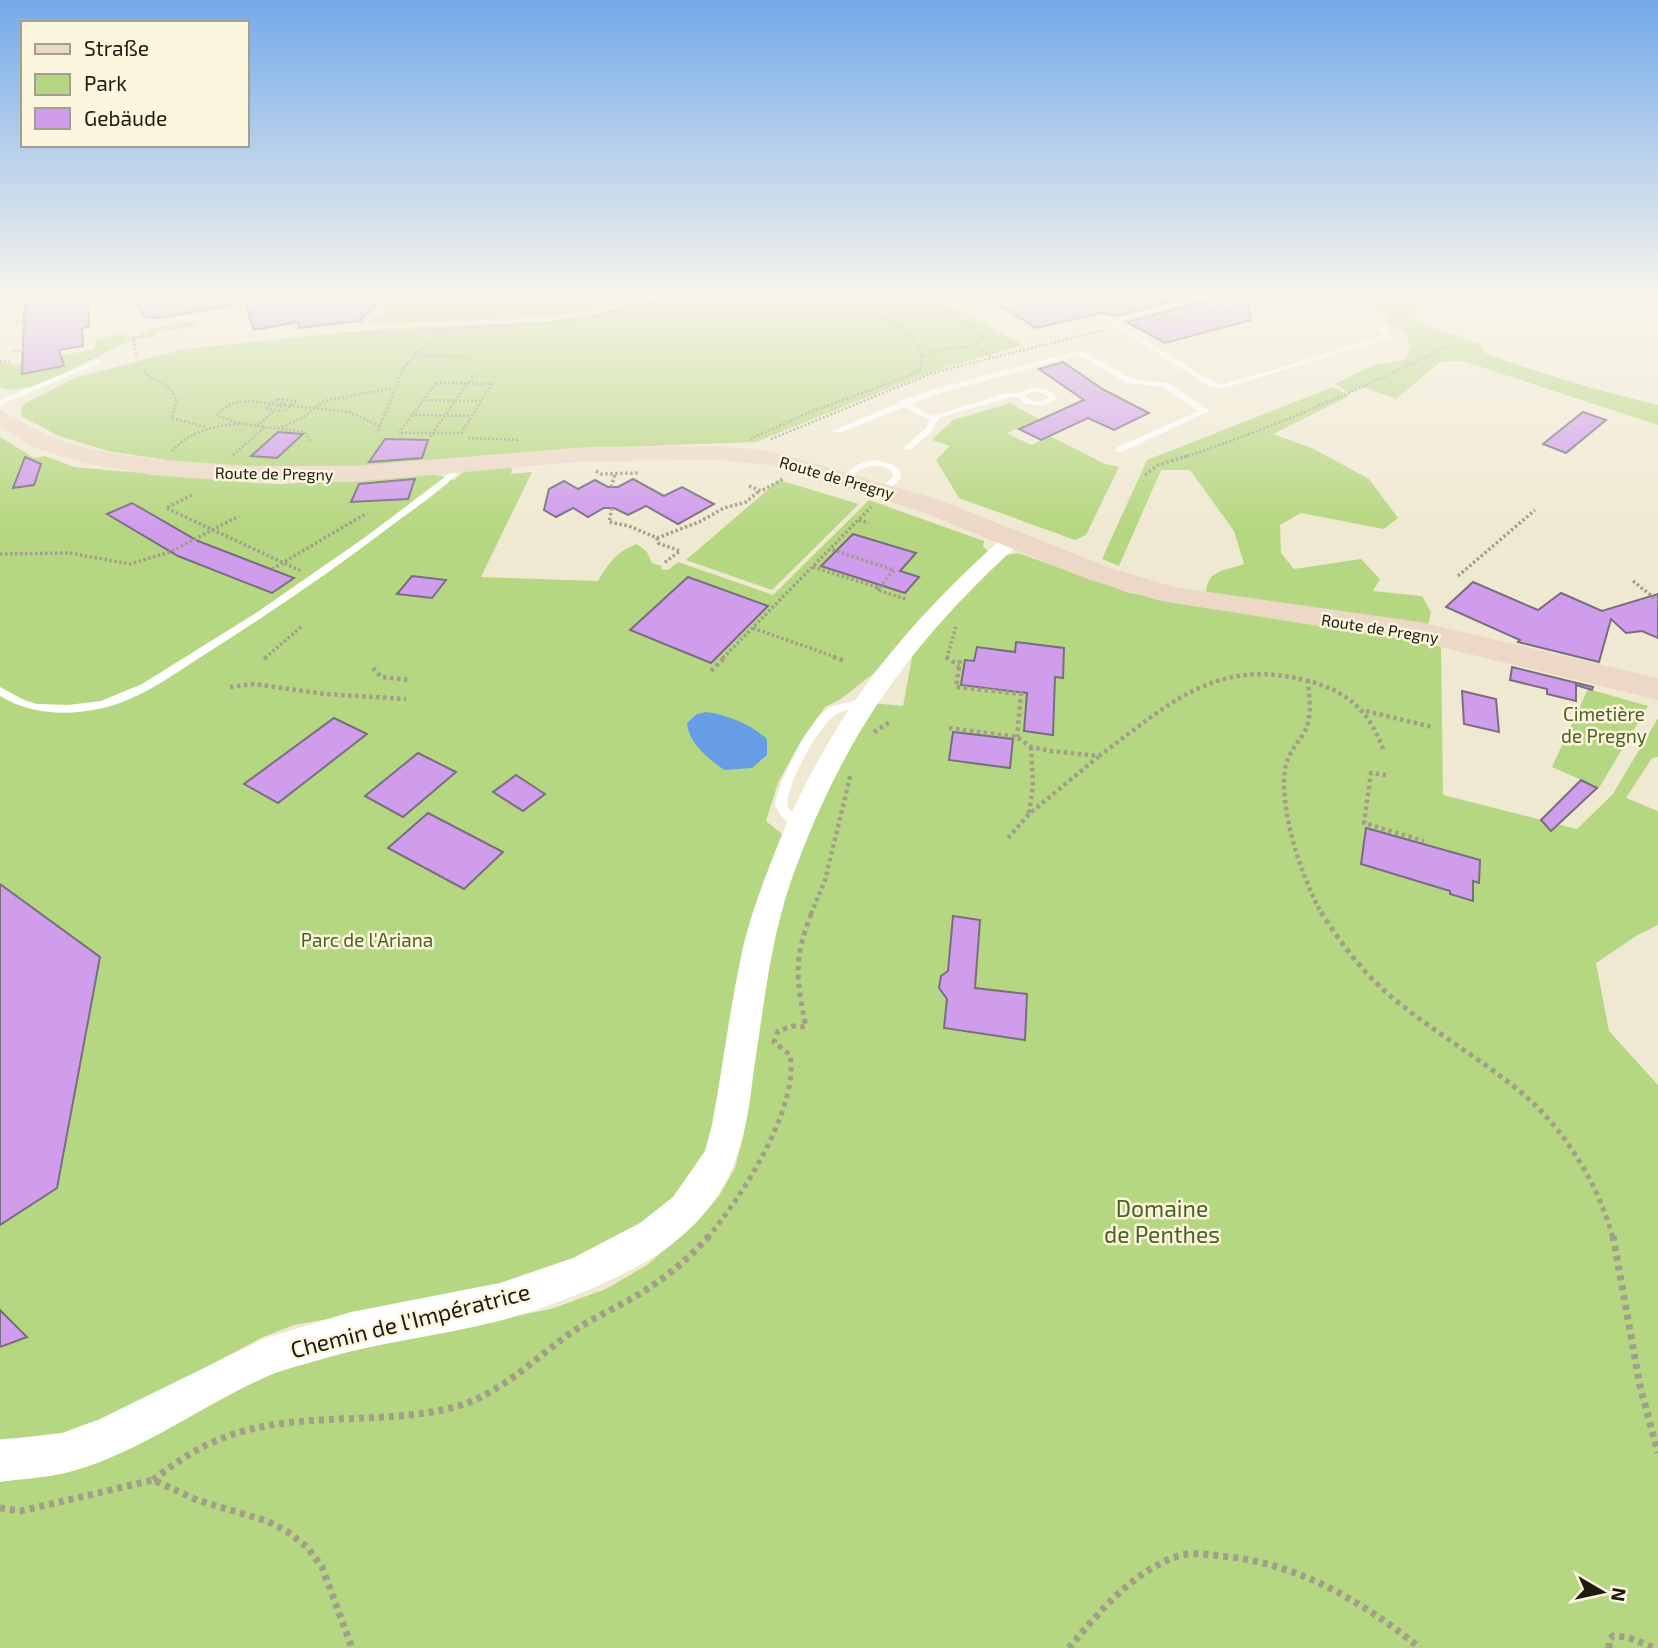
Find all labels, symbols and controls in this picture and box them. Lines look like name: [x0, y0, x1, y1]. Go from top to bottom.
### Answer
legend: [21, 21, 248, 147]
text: Straße: [84, 35, 149, 60]
text: Park: [84, 70, 127, 95]
text: Gebäude: [84, 105, 167, 130]
street label: Route de Pregny: [777, 452, 897, 503]
street label: Route de Pregny: [215, 462, 334, 484]
street label: Route de Pregny: [1320, 609, 1441, 647]
park label: Cimetière de Pregny: [1561, 702, 1647, 747]
park label: Parc de l'Ariana: [301, 928, 433, 951]
park label: Domaine de Penthes: [1104, 1194, 1220, 1248]
street label: Chemin de l'Impératrice: [287, 1277, 533, 1363]
north arrow: [1567, 1557, 1637, 1627]
text: N: [1607, 1586, 1632, 1603]

